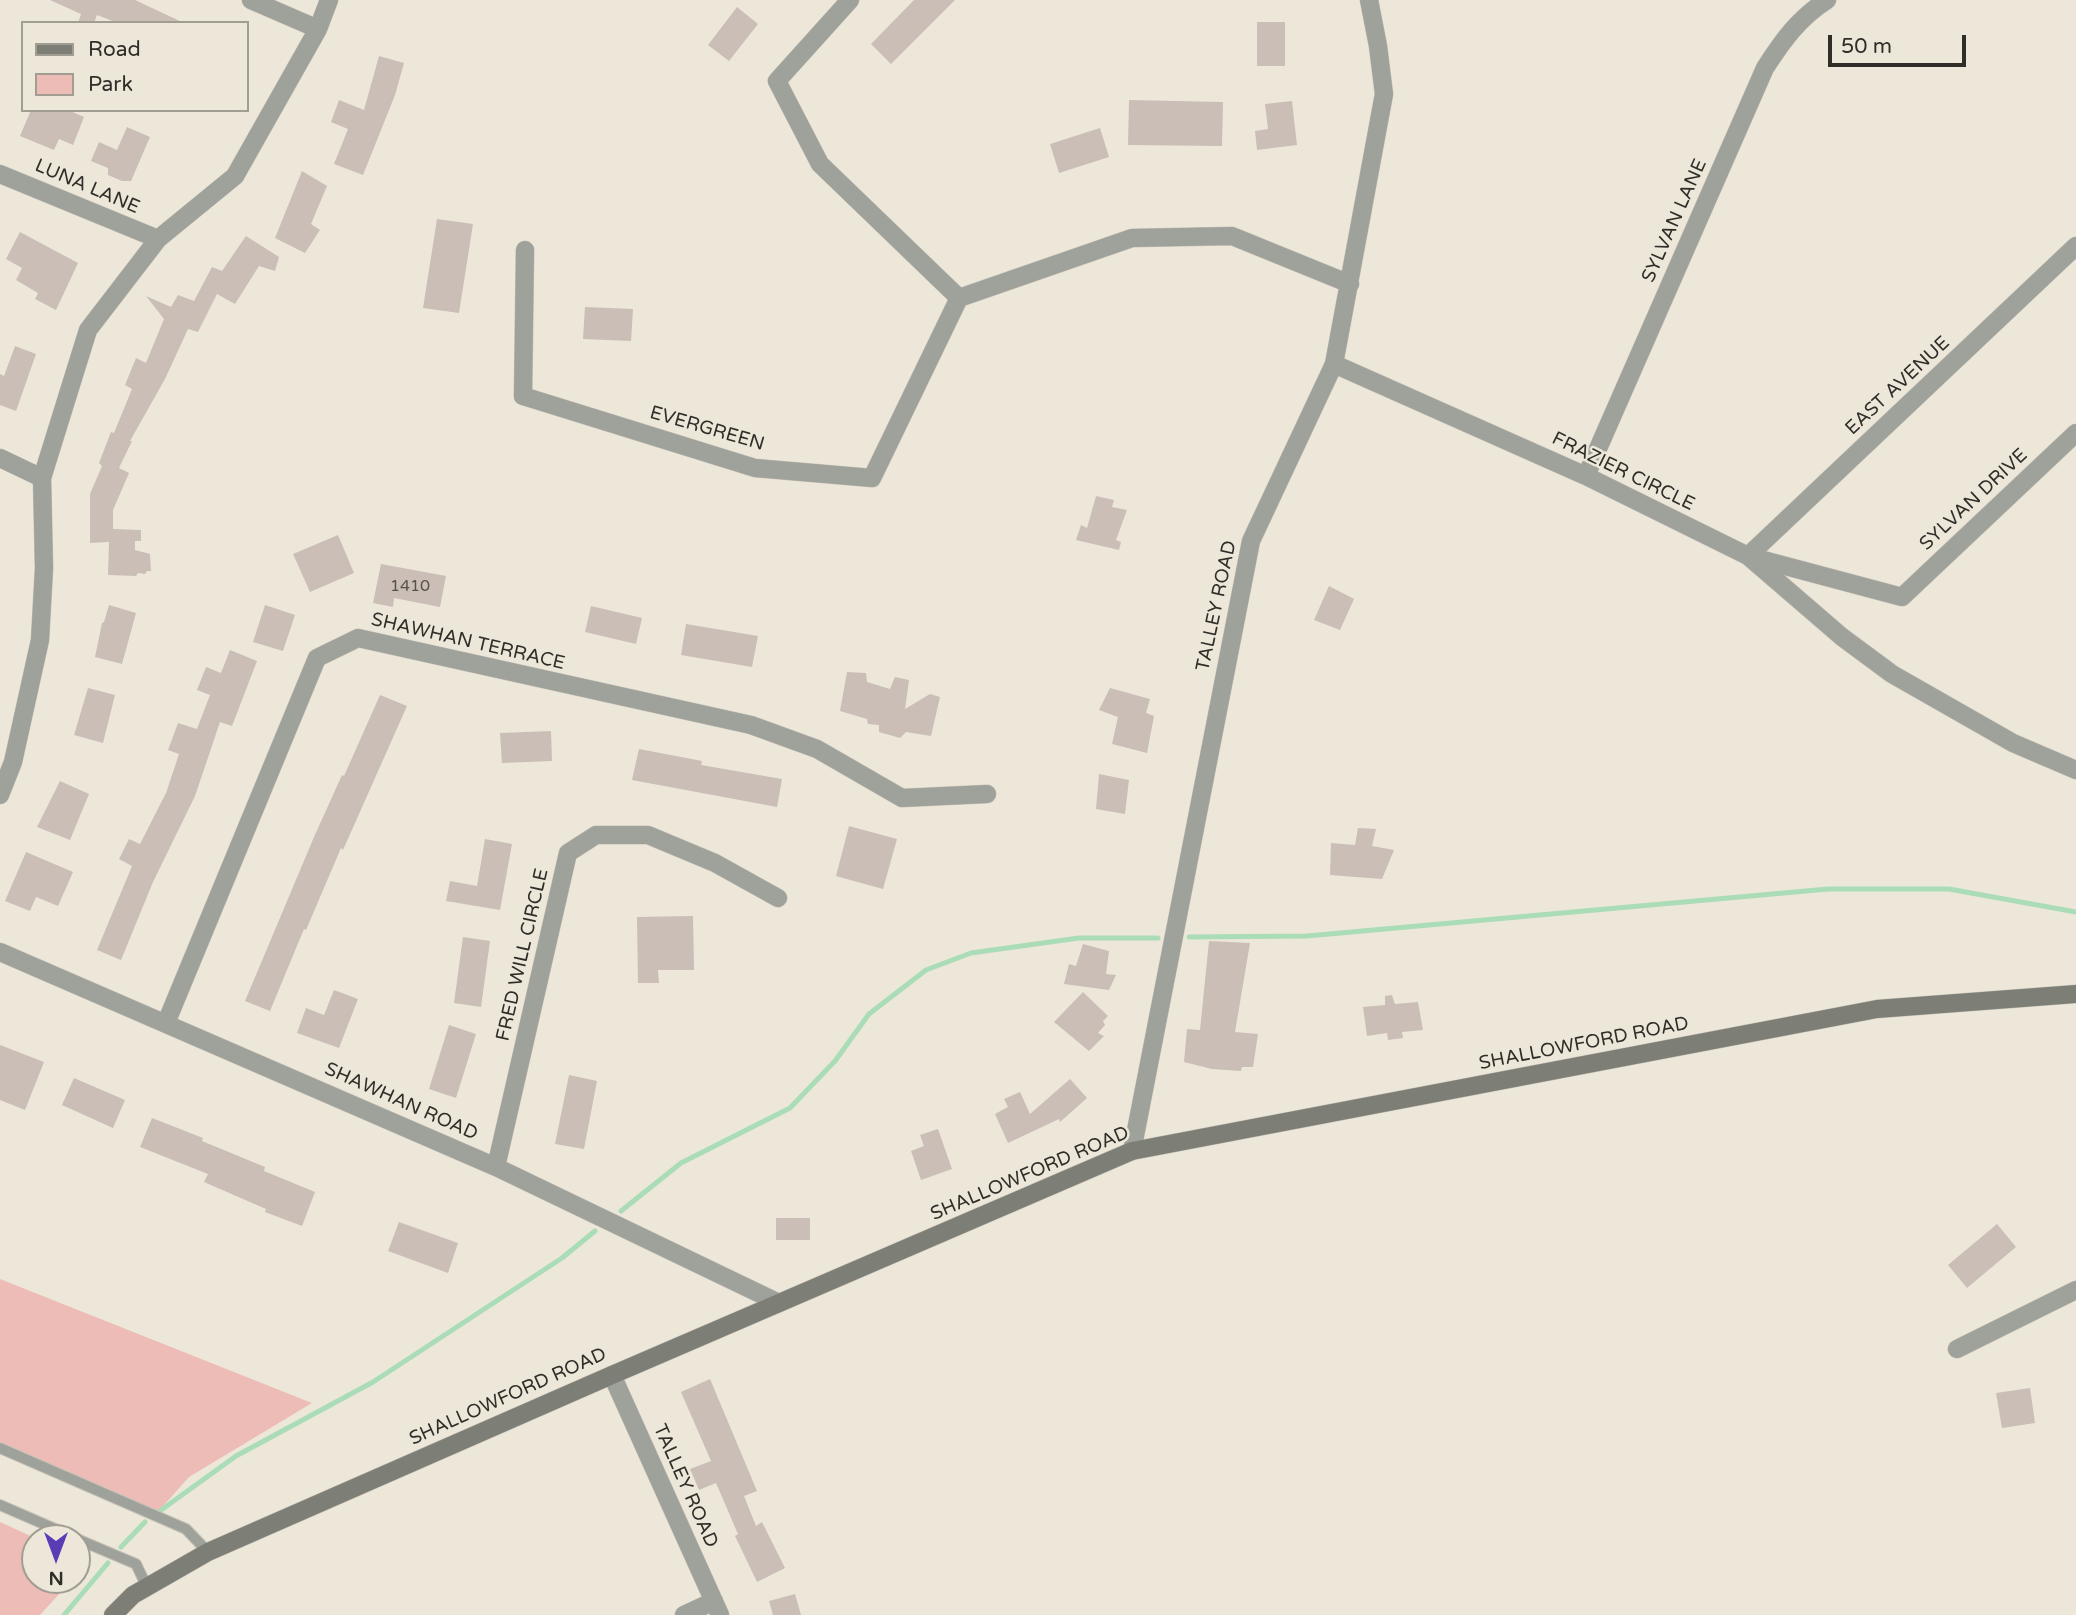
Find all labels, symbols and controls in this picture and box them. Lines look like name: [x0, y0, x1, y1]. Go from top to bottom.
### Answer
legend: [21, 21, 248, 112]
scale bar: [1831, 21, 1969, 65]
text: 50 m: [1841, 34, 1892, 59]
text: Road: [88, 37, 141, 62]
text: Park: [88, 72, 133, 97]
street label: LUNA LANE: [31, 155, 143, 219]
street label: SYLVAN LANE: [1638, 156, 1712, 286]
street label: EAST AVENUE: [1841, 332, 1955, 440]
street label: EVERGREEN: [647, 402, 767, 456]
street label: FRAZIER CIRCLE: [1548, 428, 1698, 516]
street label: SYLVAN DRIVE: [1915, 444, 2033, 556]
street label: TALLEY ROAD: [1192, 539, 1242, 673]
house number: 1410: [390, 577, 430, 597]
street label: SHAWHAN TERRACE: [369, 609, 567, 675]
street label: FRED WILL CIRCLE: [492, 867, 554, 1043]
street label: SHALLOWFORD ROAD: [1477, 1012, 1691, 1076]
street label: SHAWHAN ROAD: [321, 1058, 481, 1146]
street label: SHALLOWFORD ROAD: [927, 1122, 1133, 1226]
street label: SHALLOWFORD ROAD: [406, 1343, 610, 1451]
street label: TALLEY ROAD: [648, 1421, 722, 1551]
north arrow: [21, 1524, 91, 1594]
text: N: [48, 1567, 64, 1589]

